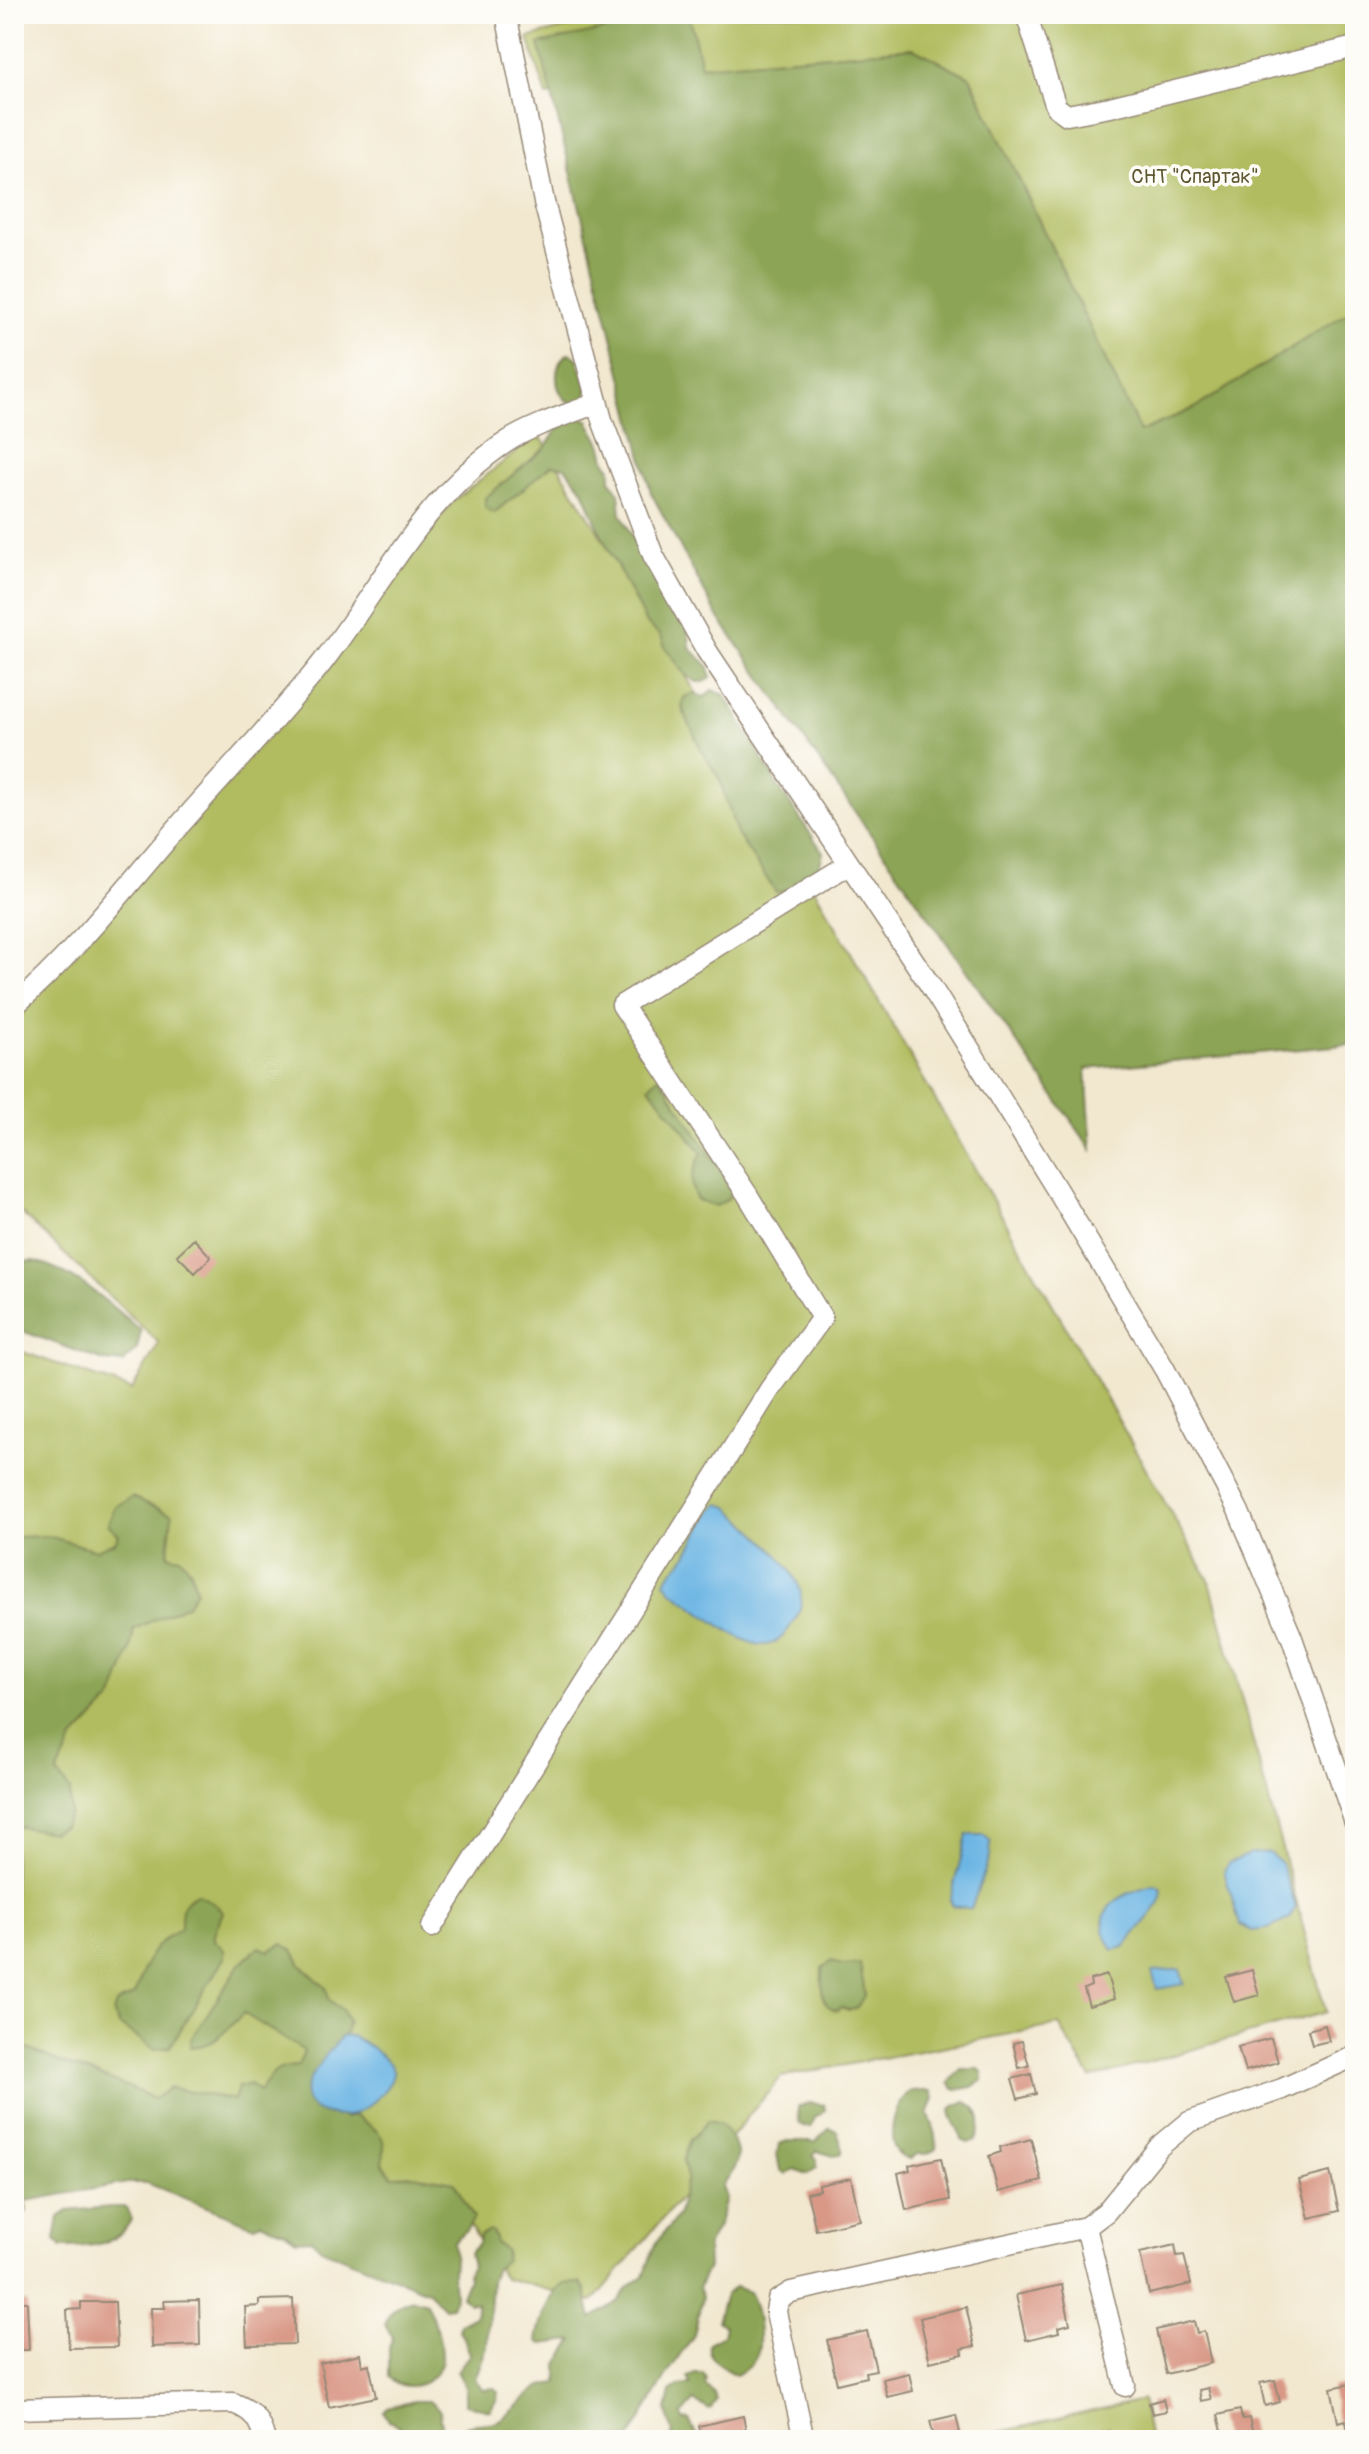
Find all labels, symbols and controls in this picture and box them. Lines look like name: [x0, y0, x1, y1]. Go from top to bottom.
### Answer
park label: СНТ "Спартак": [1131, 164, 1259, 189]

